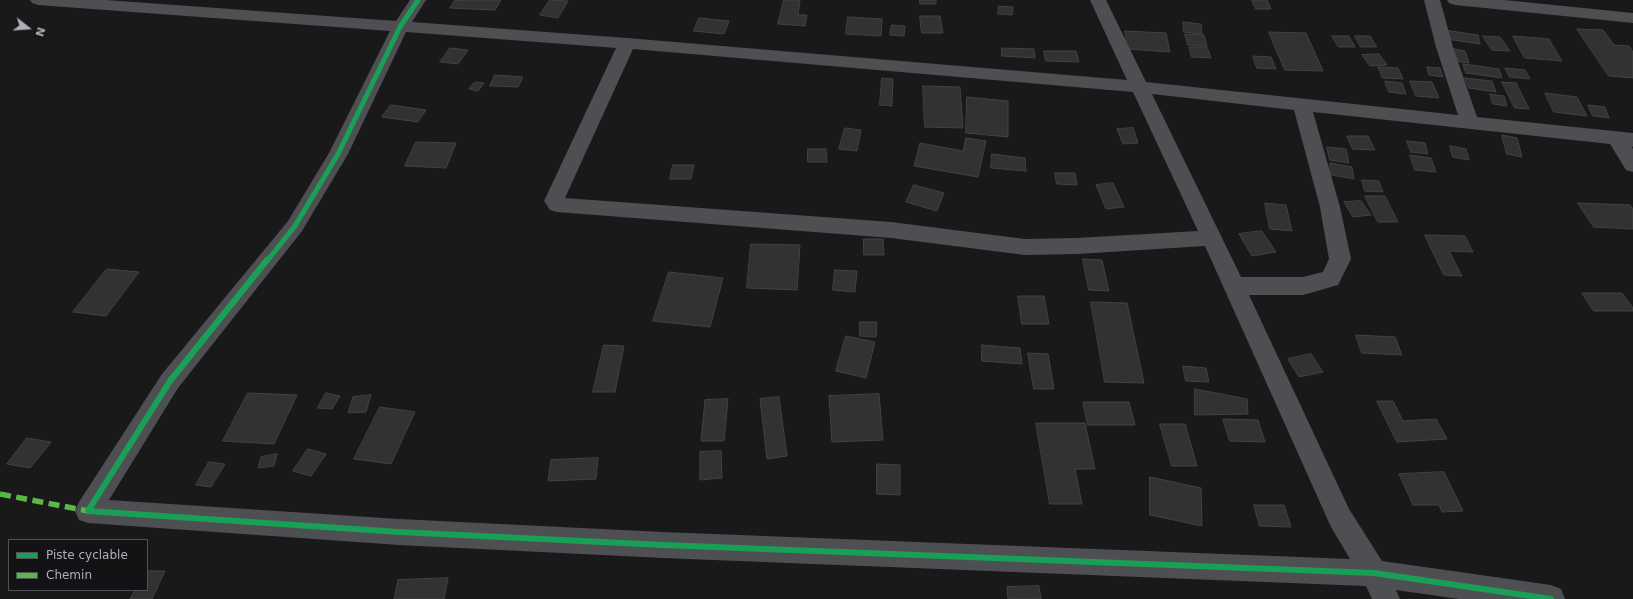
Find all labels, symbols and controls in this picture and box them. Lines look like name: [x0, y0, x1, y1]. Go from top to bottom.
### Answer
north arrow: [8, 8, 48, 48]
text: N: [32, 25, 48, 38]
legend: [8, 539, 148, 591]
text: Piste cyclable: [46, 548, 128, 562]
text: Chemin: [46, 568, 92, 582]

